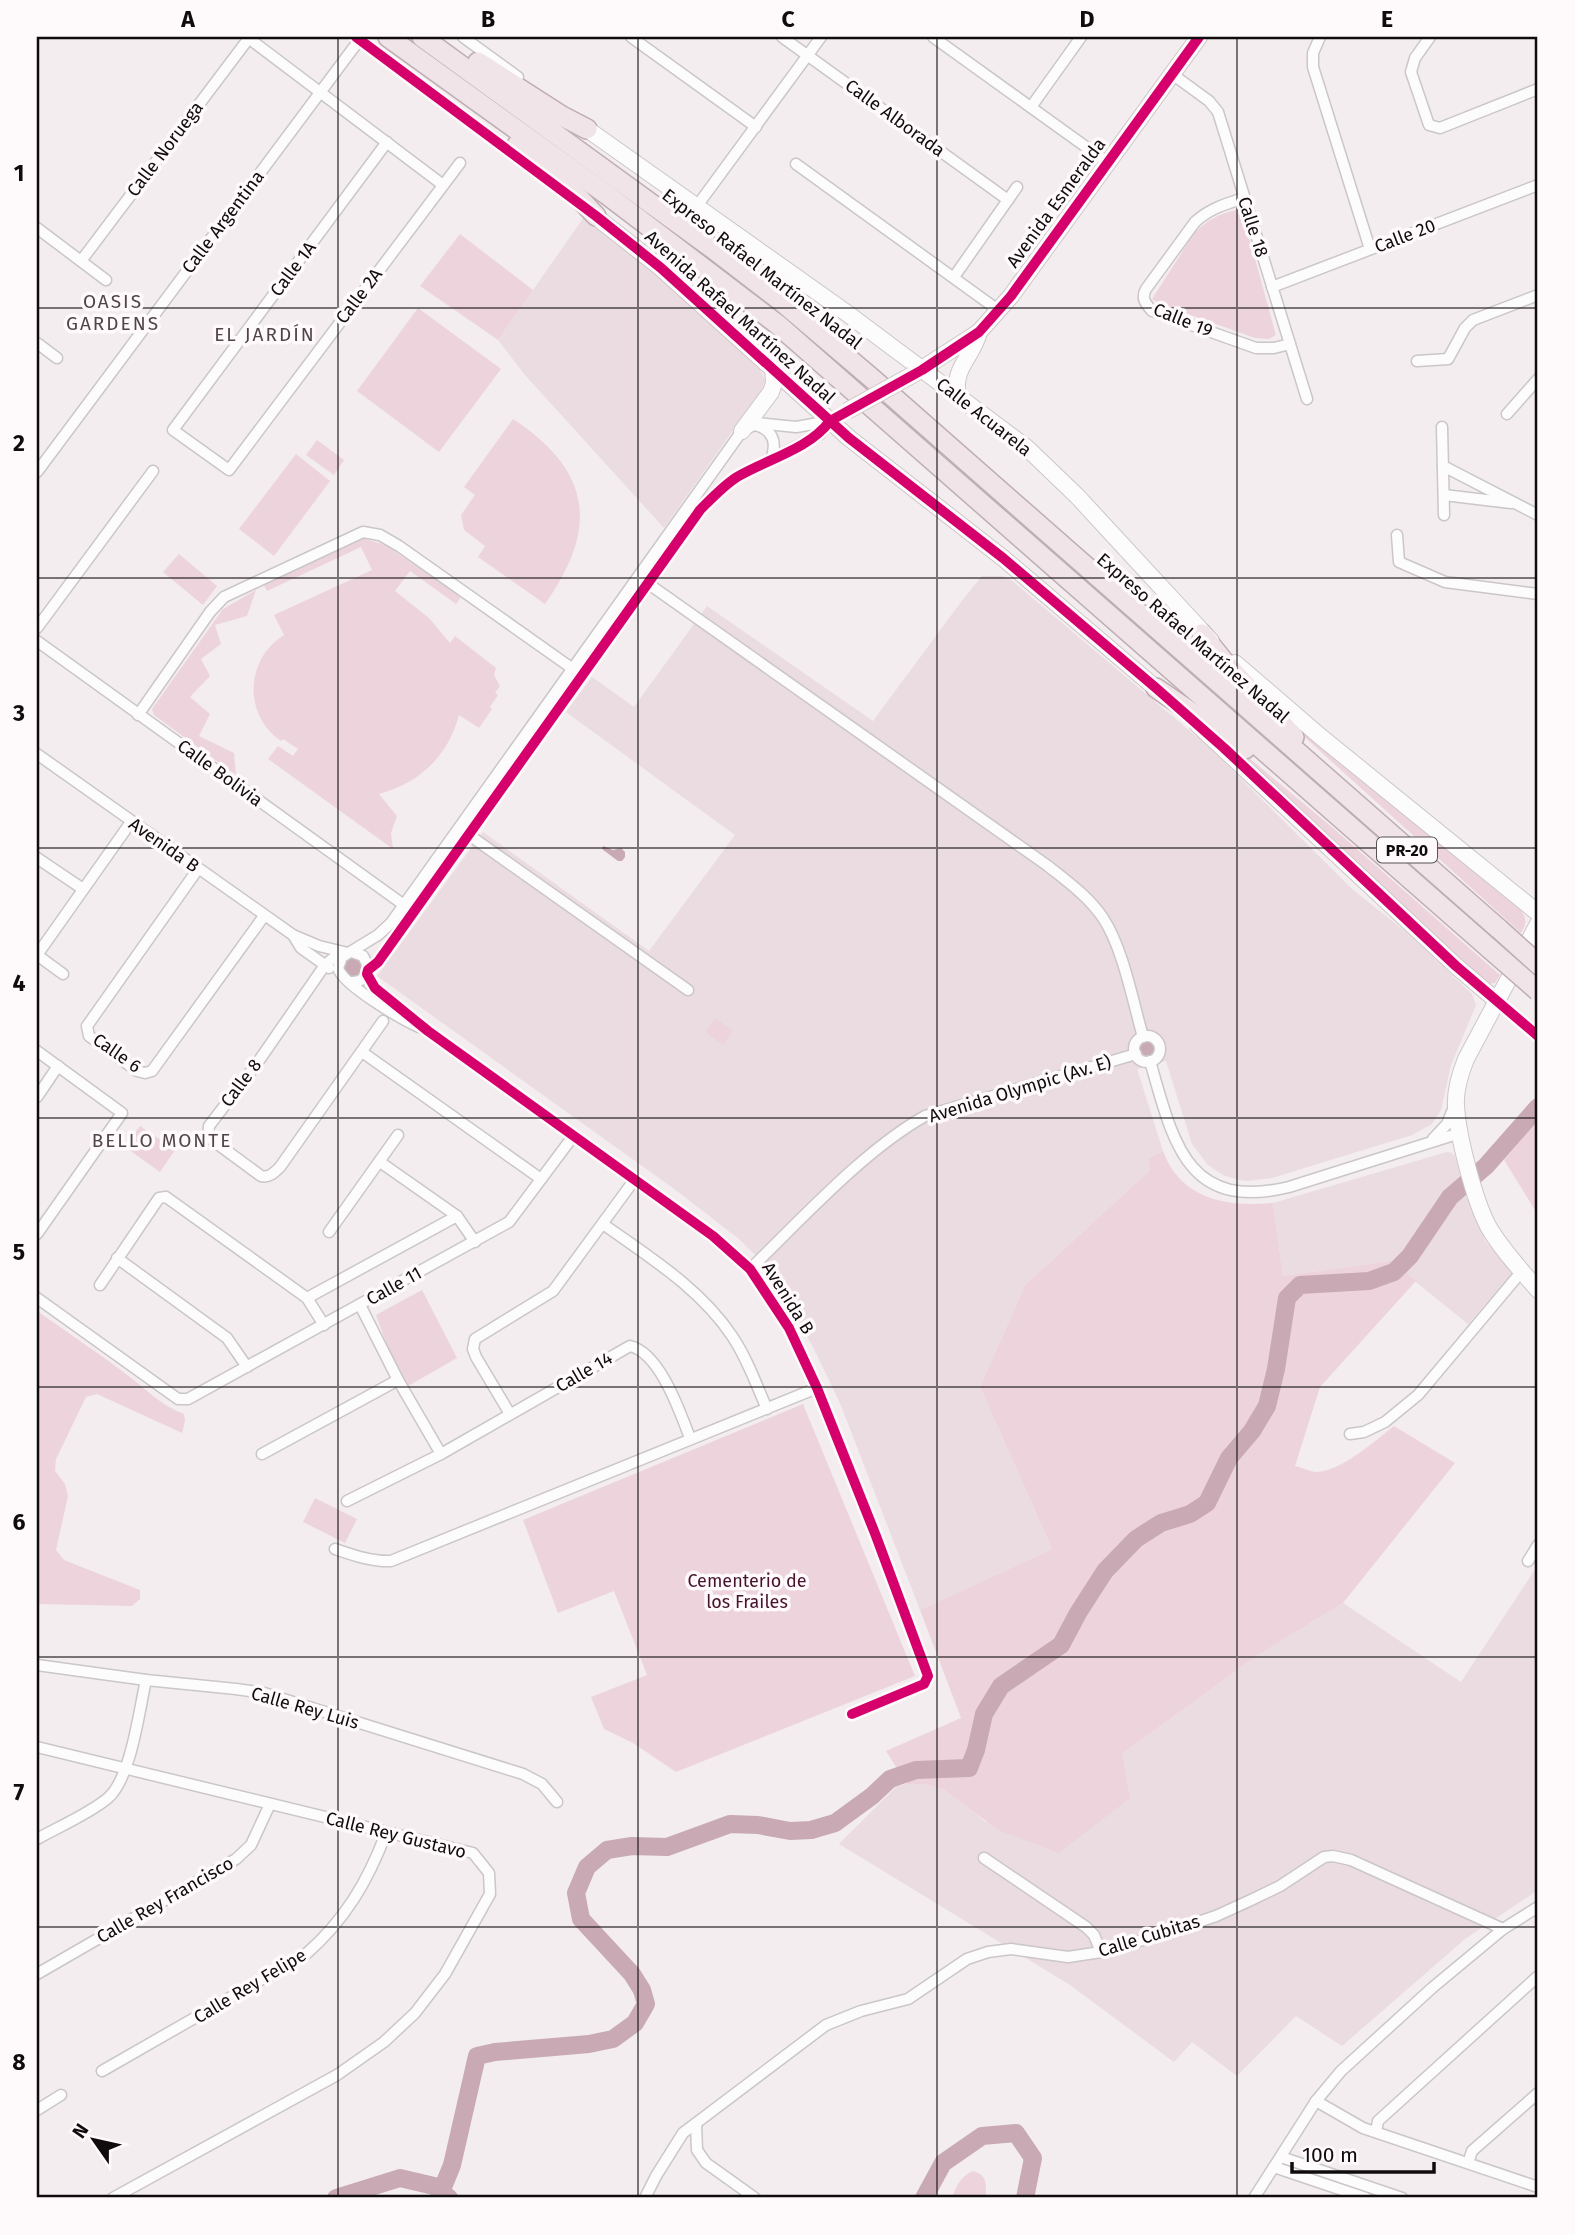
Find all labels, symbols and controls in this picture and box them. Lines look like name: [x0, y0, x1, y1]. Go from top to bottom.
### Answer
text: A: [180, 5, 195, 33]
text: B: [481, 5, 495, 33]
text: C: [781, 5, 795, 33]
text: D: [1080, 5, 1095, 33]
text: E: [1381, 5, 1393, 33]
street label: Calle Alborada: [841, 74, 949, 162]
street label: Calle Noruega: [122, 97, 208, 201]
street label: Avenida Esmeralda: [1002, 134, 1110, 272]
text: 1: [14, 159, 24, 187]
street label: Calle Argentina: [177, 166, 269, 278]
street label: Expreso Rafael Martínez Nadal: [658, 184, 866, 354]
street label: Calle 18: [1233, 194, 1273, 260]
street label: Calle 20: [1371, 214, 1439, 258]
street label: Avenida Rafael Martínez Nadal: [640, 226, 840, 408]
street label: Calle 1A: [265, 237, 321, 301]
street label: Calle 2A: [331, 263, 387, 328]
district label: OASIS GARDENS: [66, 290, 160, 335]
street label: Calle 19: [1150, 298, 1216, 342]
district label: EL JARDÍN: [214, 323, 316, 346]
street label: Calle Acuarela: [932, 373, 1036, 461]
text: 2: [13, 429, 25, 457]
street label: Expreso Rafael Martínez Nadal: [1092, 548, 1294, 728]
text: 3: [12, 699, 25, 727]
street label: Calle Bolivia: [173, 735, 267, 811]
street label: Avenida B: [125, 813, 203, 877]
road number: PR-20: [1377, 838, 1437, 862]
text: 4: [13, 969, 26, 997]
street label: Calle 6: [89, 1028, 145, 1078]
street label: Avenida Olympic (Av. E): [926, 1051, 1114, 1127]
street label: Calle 8: [216, 1055, 266, 1111]
district label: BELLO MONTE: [92, 1129, 232, 1152]
text: 5: [13, 1238, 25, 1266]
street label: Avenida B: [757, 1258, 819, 1338]
street label: Calle 11: [362, 1262, 426, 1310]
street label: Calle 14: [552, 1347, 617, 1397]
text: 6: [13, 1508, 26, 1536]
park label: Cementerio de los Frailes: [687, 1570, 807, 1613]
street label: Calle Rey Luis: [249, 1682, 361, 1734]
text: 7: [14, 1778, 25, 1806]
street label: Calle Rey Gustavo: [323, 1807, 469, 1863]
street label: Calle Rey Francisco: [93, 1852, 237, 1948]
street label: Calle Cubitas: [1096, 1910, 1202, 1962]
street label: Calle Rey Felipe: [190, 1944, 310, 2028]
text: 8: [12, 2048, 26, 2076]
north arrow: [60, 2106, 130, 2176]
text: N: [67, 2119, 93, 2142]
scale bar: [1292, 2130, 1433, 2174]
text: 100 m: [1302, 2142, 1358, 2168]

